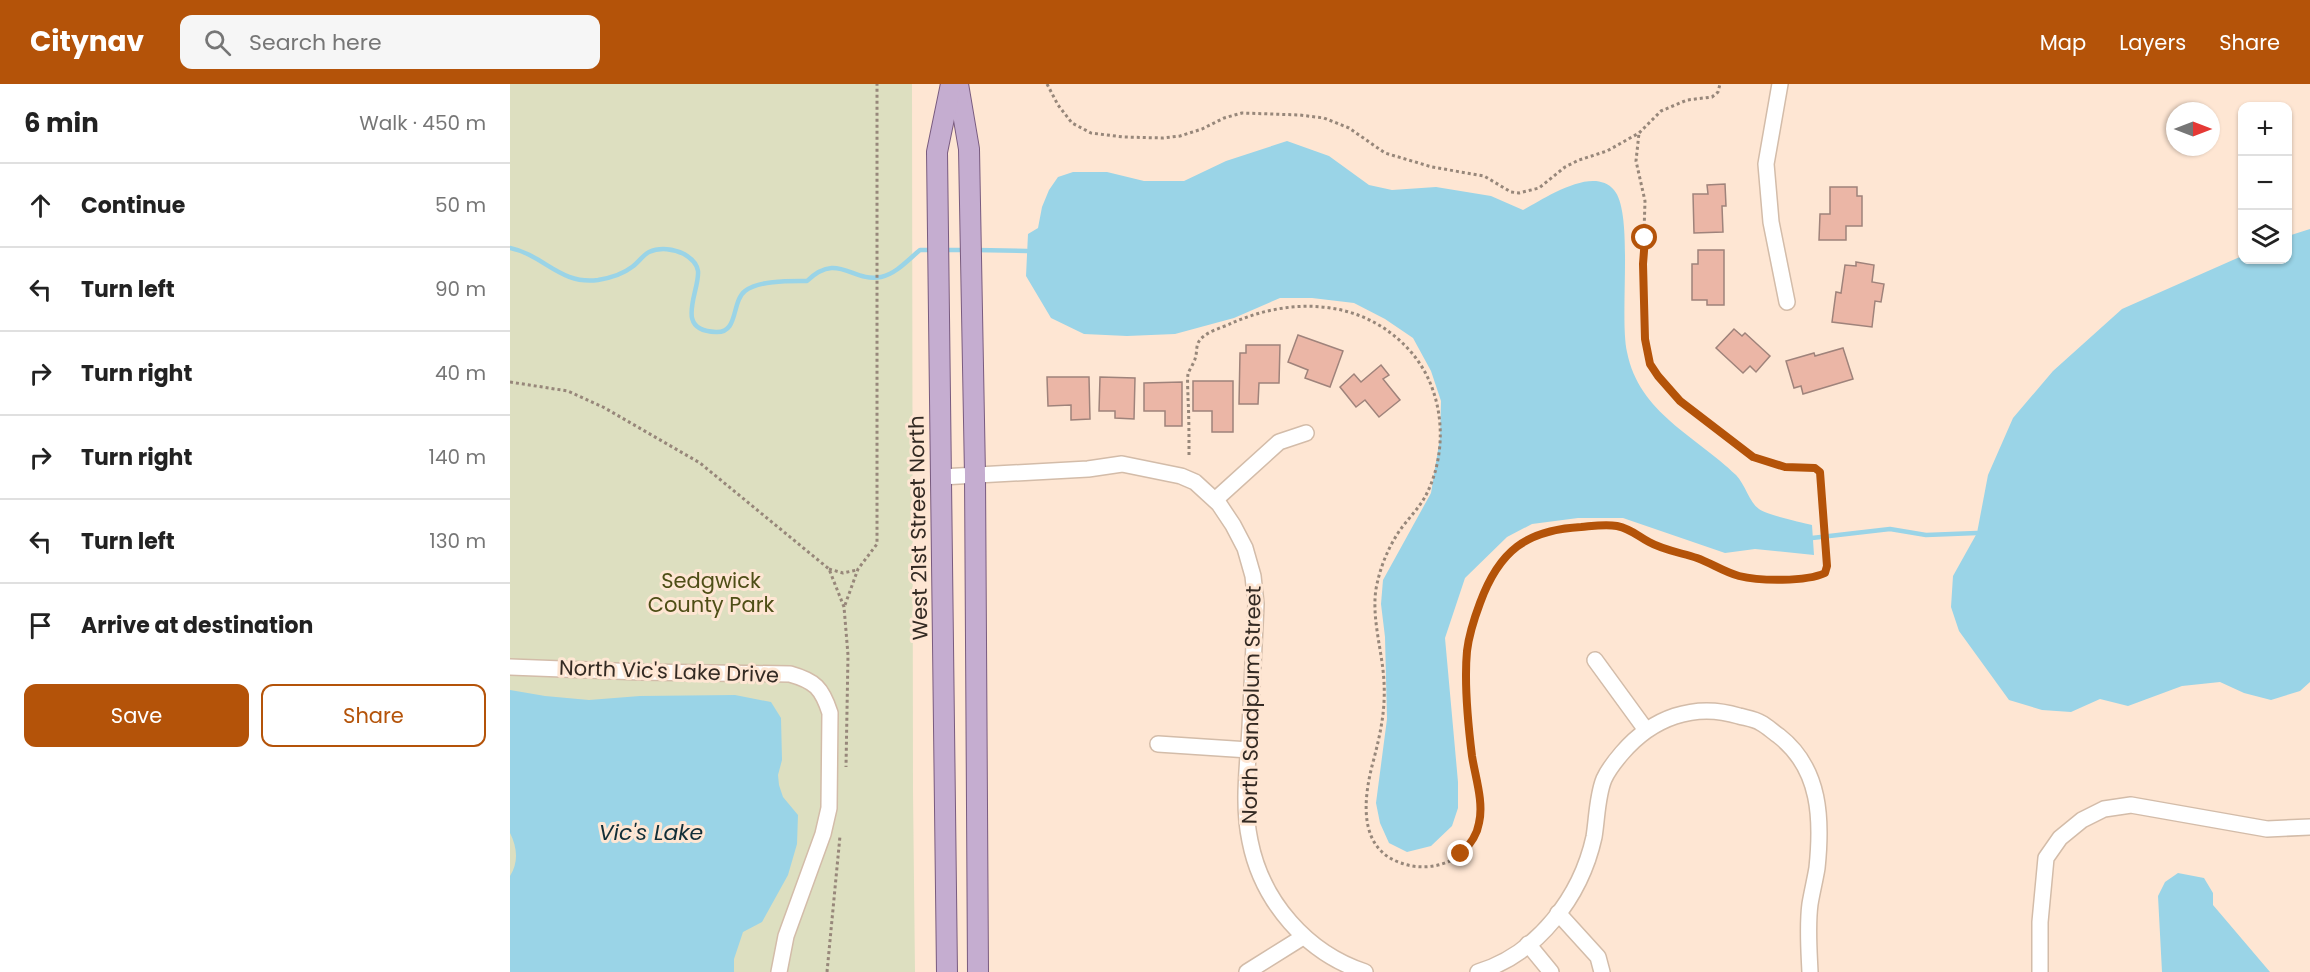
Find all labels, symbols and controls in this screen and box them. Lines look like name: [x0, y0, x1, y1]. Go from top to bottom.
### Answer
search box: [180, 15, 600, 69]
text: Citynav: [30, 22, 144, 61]
icon: search: [201, 26, 234, 59]
text: Search here: [249, 27, 382, 58]
text: Map: [2040, 28, 2086, 57]
text: Layers: [2119, 28, 2186, 57]
text: Share: [2219, 28, 2280, 57]
north arrow: [2166, 102, 2220, 156]
map controls: [2238, 102, 2292, 264]
button: +: [2238, 102, 2292, 156]
text: 6 min: [24, 105, 99, 141]
text: Walk · 450 m: [359, 109, 486, 137]
button: −: [2238, 156, 2292, 210]
icon: ahead: [24, 189, 57, 222]
text: Continue: [81, 190, 185, 221]
text: 50 m: [435, 191, 486, 219]
button: layers: [2238, 210, 2292, 264]
route start: [1631, 224, 1657, 250]
icon: left: [24, 273, 57, 306]
text: Turn left: [81, 274, 175, 305]
text: 90 m: [435, 275, 486, 303]
icon: right: [24, 357, 57, 390]
text: Turn right: [81, 358, 192, 389]
text: 40 m: [435, 359, 486, 387]
street label: West 21st Street North: [902, 415, 934, 641]
icon: right: [24, 441, 57, 474]
text: Turn right: [81, 442, 192, 473]
text: 140 m: [429, 443, 486, 471]
icon: left: [24, 525, 57, 558]
text: Turn left: [81, 526, 175, 557]
text: 130 m: [429, 527, 486, 555]
park label: Sedgwick County Park: [648, 566, 774, 619]
street label: North Sandplum Street: [1234, 586, 1268, 824]
icon: arrive: [24, 609, 57, 642]
text: Arrive at destination: [81, 610, 313, 641]
street label: North Vic's Lake Drive: [559, 653, 779, 689]
button: Save: [24, 684, 249, 747]
button: Share: [261, 684, 486, 747]
water label: Vic's Lake: [599, 817, 703, 848]
route end: [1447, 840, 1473, 866]

